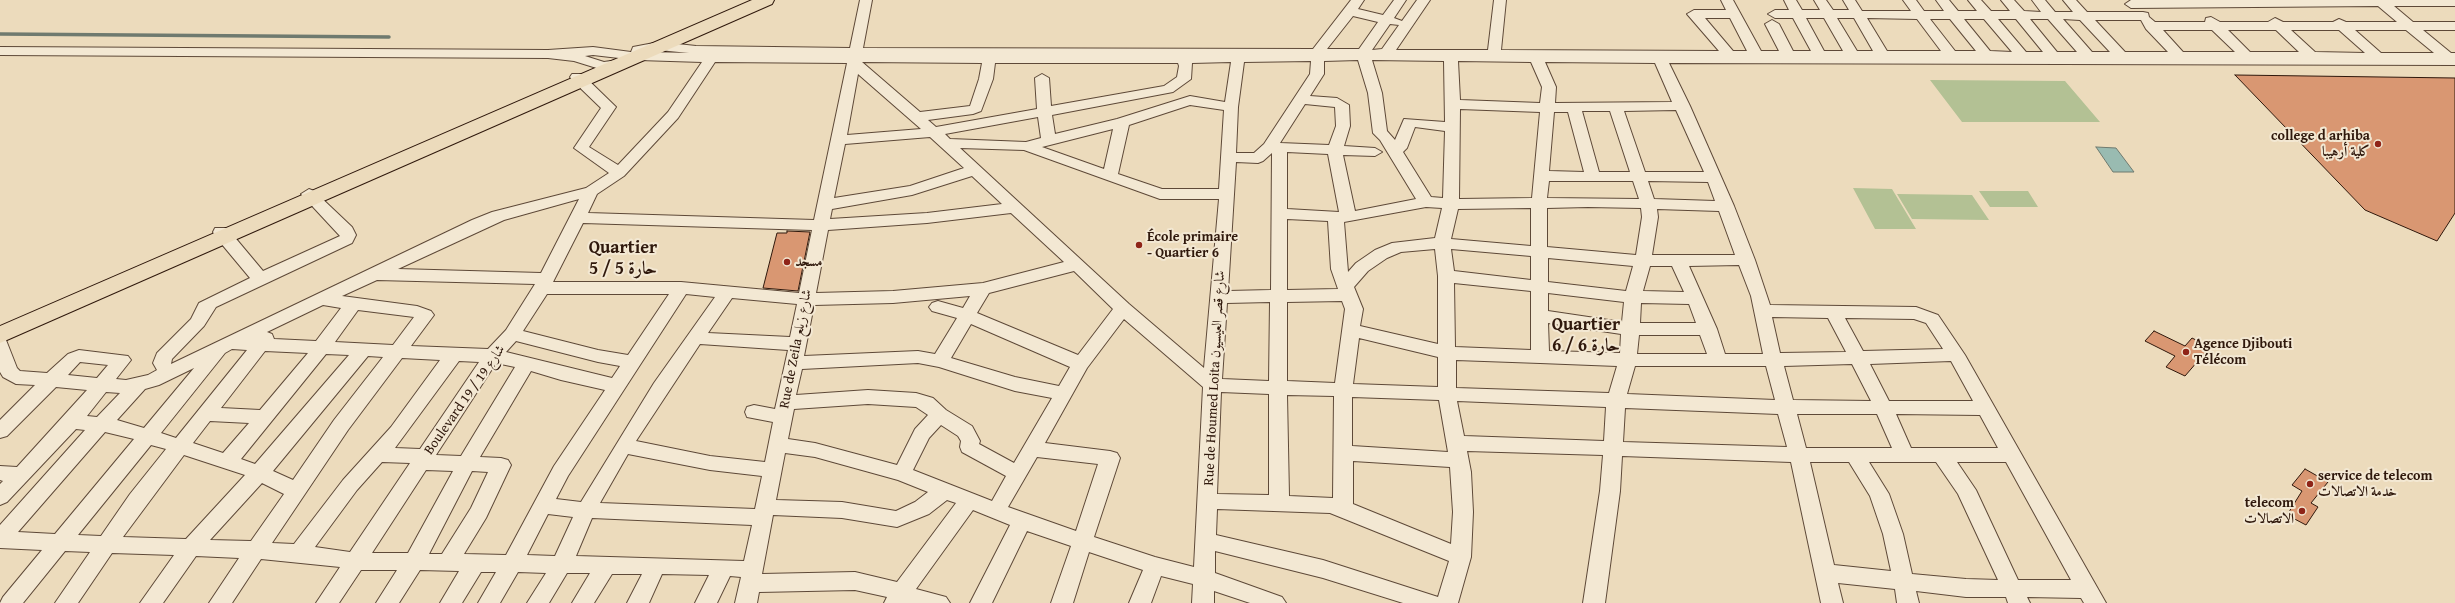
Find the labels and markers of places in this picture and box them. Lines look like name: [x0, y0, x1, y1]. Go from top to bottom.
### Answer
place label: college d arhiba كلية أرهيبا: [2271, 128, 2370, 160]
marker: college d arhiba كلية أرهيبا: [2373, 139, 2383, 149]
place label: École primaire - Quartier 6: [1147, 229, 1238, 262]
marker: École primaire - Quartier 6: [1134, 240, 1144, 250]
place label: مسجد: [795, 254, 822, 270]
marker: مسجد: [782, 257, 792, 267]
place label: Agence Djibouti Télécom: [2194, 336, 2292, 368]
marker: Agence Djibouti Télécom: [2181, 347, 2191, 357]
place label: service de telecom خدمة الاتصالات: [2318, 468, 2433, 500]
marker: service de telecom خدمة الاتصالات: [2305, 479, 2315, 489]
place label: telecom الاتصالات: [2244, 495, 2294, 528]
marker: telecom الاتصالات: [2297, 506, 2307, 516]

